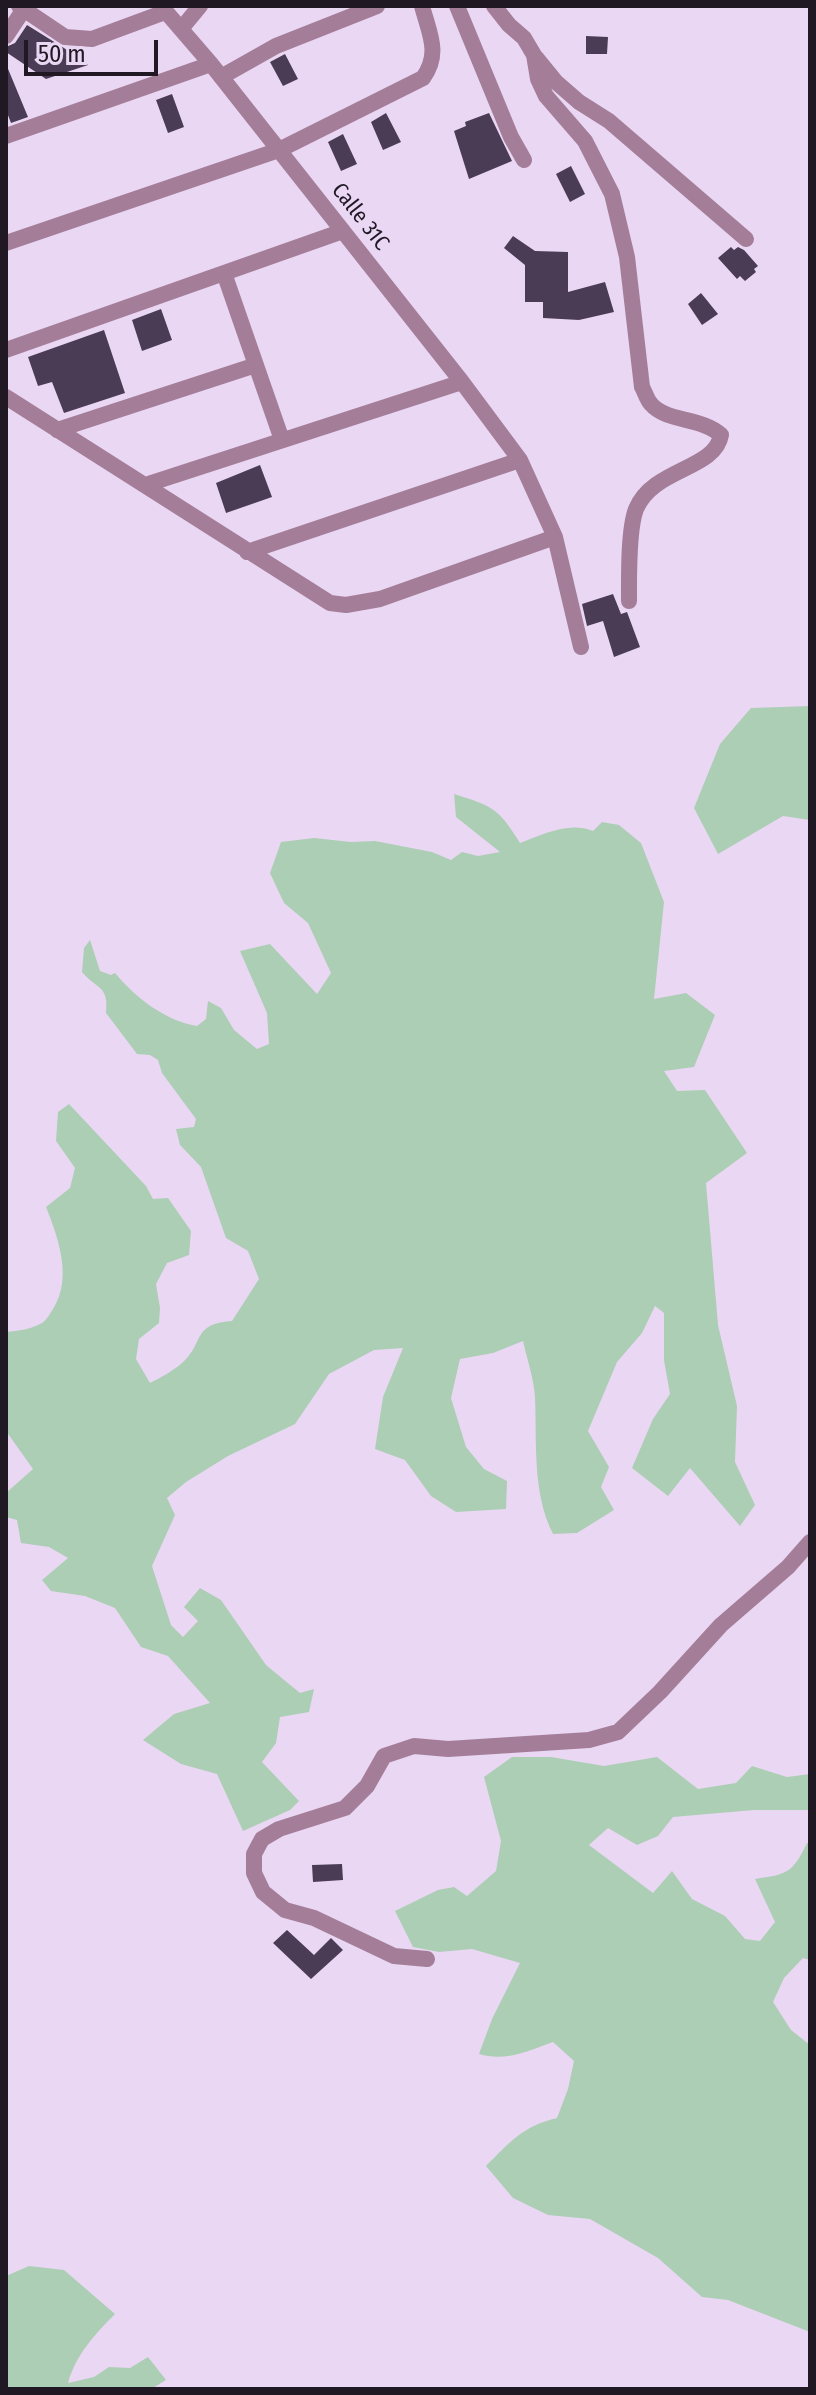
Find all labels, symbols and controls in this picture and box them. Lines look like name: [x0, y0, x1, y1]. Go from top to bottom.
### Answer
scale bar: [28, 24, 162, 74]
text: 50 m: [38, 40, 86, 68]
street label: Calle 31C: [326, 178, 394, 256]

